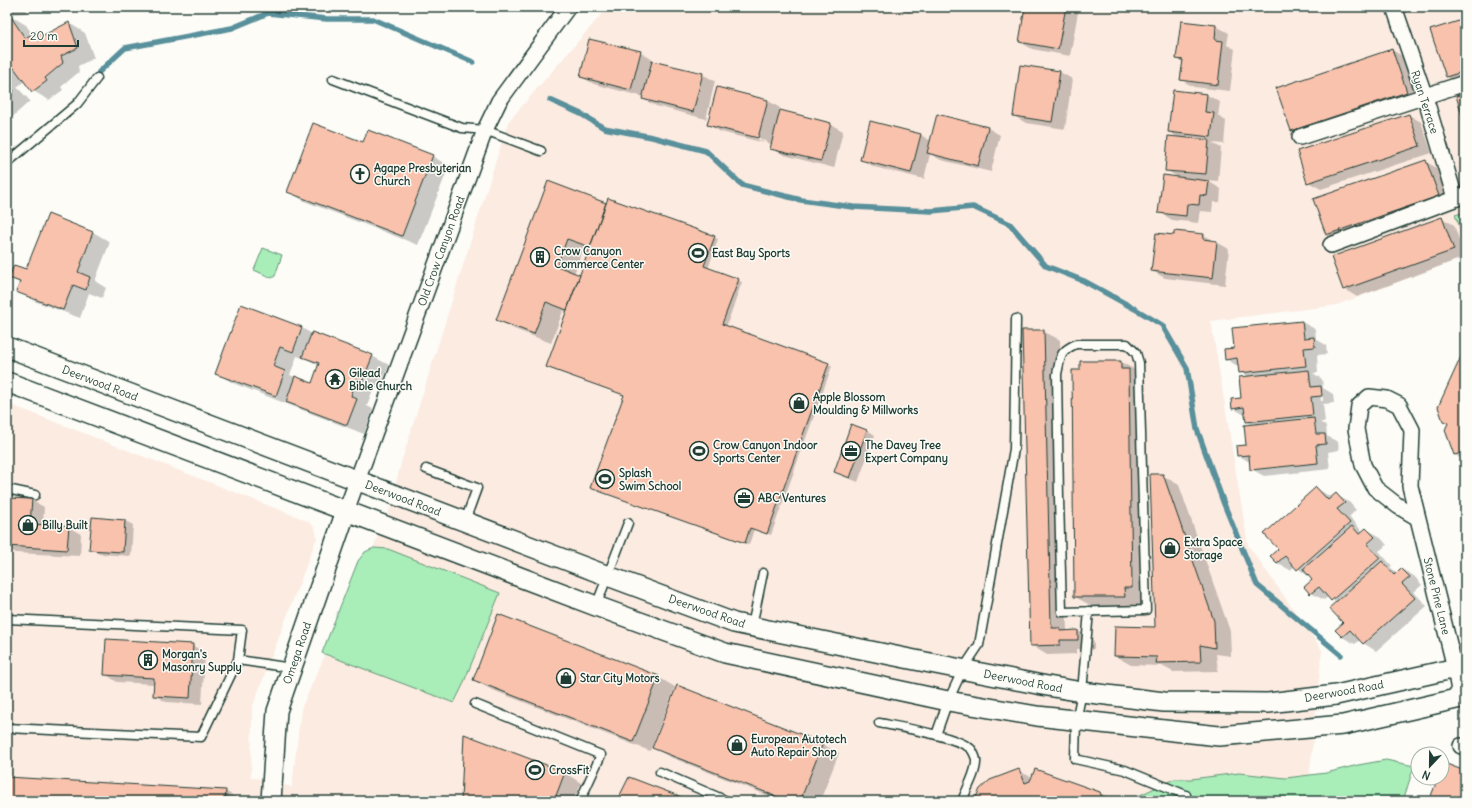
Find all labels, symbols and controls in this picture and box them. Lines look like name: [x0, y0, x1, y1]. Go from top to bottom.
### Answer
scale bar: [24, 22, 78, 48]
text: 20 m: [30, 28, 58, 43]
street label: Ryan Terrace: [1408, 69, 1442, 135]
place label: Agape Presbyterian Church: [374, 161, 472, 188]
church icon: Agape Presbyterian Church: [349, 163, 371, 185]
street label: Old Crow Canyon Road: [415, 194, 468, 308]
sports icon: East Bay Sports: [687, 242, 709, 264]
place label: Crow Canyon Commerce Center: [554, 244, 645, 271]
building icon: Crow Canyon Commerce Center: [529, 246, 551, 268]
place label: East Bay Sports: [712, 246, 790, 261]
street label: Deerwood Road: [60, 362, 140, 404]
place label: Gilead Bible Church: [349, 366, 413, 393]
temple icon: Gilead Bible Church: [324, 368, 346, 390]
place label: Apple Blossom Moulding & Millworks: [813, 390, 918, 418]
shop icon: Apple Blossom Moulding & Millworks: [788, 392, 810, 414]
place label: Crow Canyon Indoor Sports Center: [713, 438, 818, 466]
place label: The Davey Tree Expert Company: [865, 438, 948, 466]
sports icon: Crow Canyon Indoor Sports Center: [688, 440, 710, 462]
office icon: The Davey Tree Expert Company: [840, 440, 862, 462]
place label: Splash Swim School: [619, 466, 681, 493]
sports icon: Splash Swim School: [594, 468, 616, 490]
street label: Deerwood Road: [363, 477, 443, 519]
office icon: ABC Ventures: [733, 487, 755, 509]
place label: ABC Ventures: [758, 491, 826, 505]
shop icon: Billy Built: [17, 514, 39, 536]
place label: Billy Built: [42, 518, 88, 533]
place label: Extra Space Storage: [1184, 535, 1243, 563]
shop icon: Extra Space Storage: [1159, 537, 1181, 559]
street label: Stone Pine Lane: [1421, 556, 1453, 636]
street label: Deerwood Road: [667, 591, 748, 631]
street label: Omega Road: [280, 620, 314, 686]
place label: Morgan's Masonry Supply: [162, 647, 242, 675]
building icon: Morgan's Masonry Supply: [137, 649, 159, 671]
street label: Deerwood Road: [982, 666, 1064, 696]
shop icon: Star City Motors: [555, 667, 577, 689]
place label: Star City Motors: [580, 671, 660, 686]
street label: Deerwood Road: [1303, 677, 1385, 705]
place label: European Autotech Auto Repair Shop: [751, 732, 847, 760]
shop icon: European Autotech Auto Repair Shop: [726, 734, 748, 756]
north arrow: [1410, 746, 1450, 786]
sports icon: CrossFit: [524, 759, 546, 781]
place label: CrossFit: [549, 763, 589, 777]
text: N: [1420, 767, 1432, 783]

